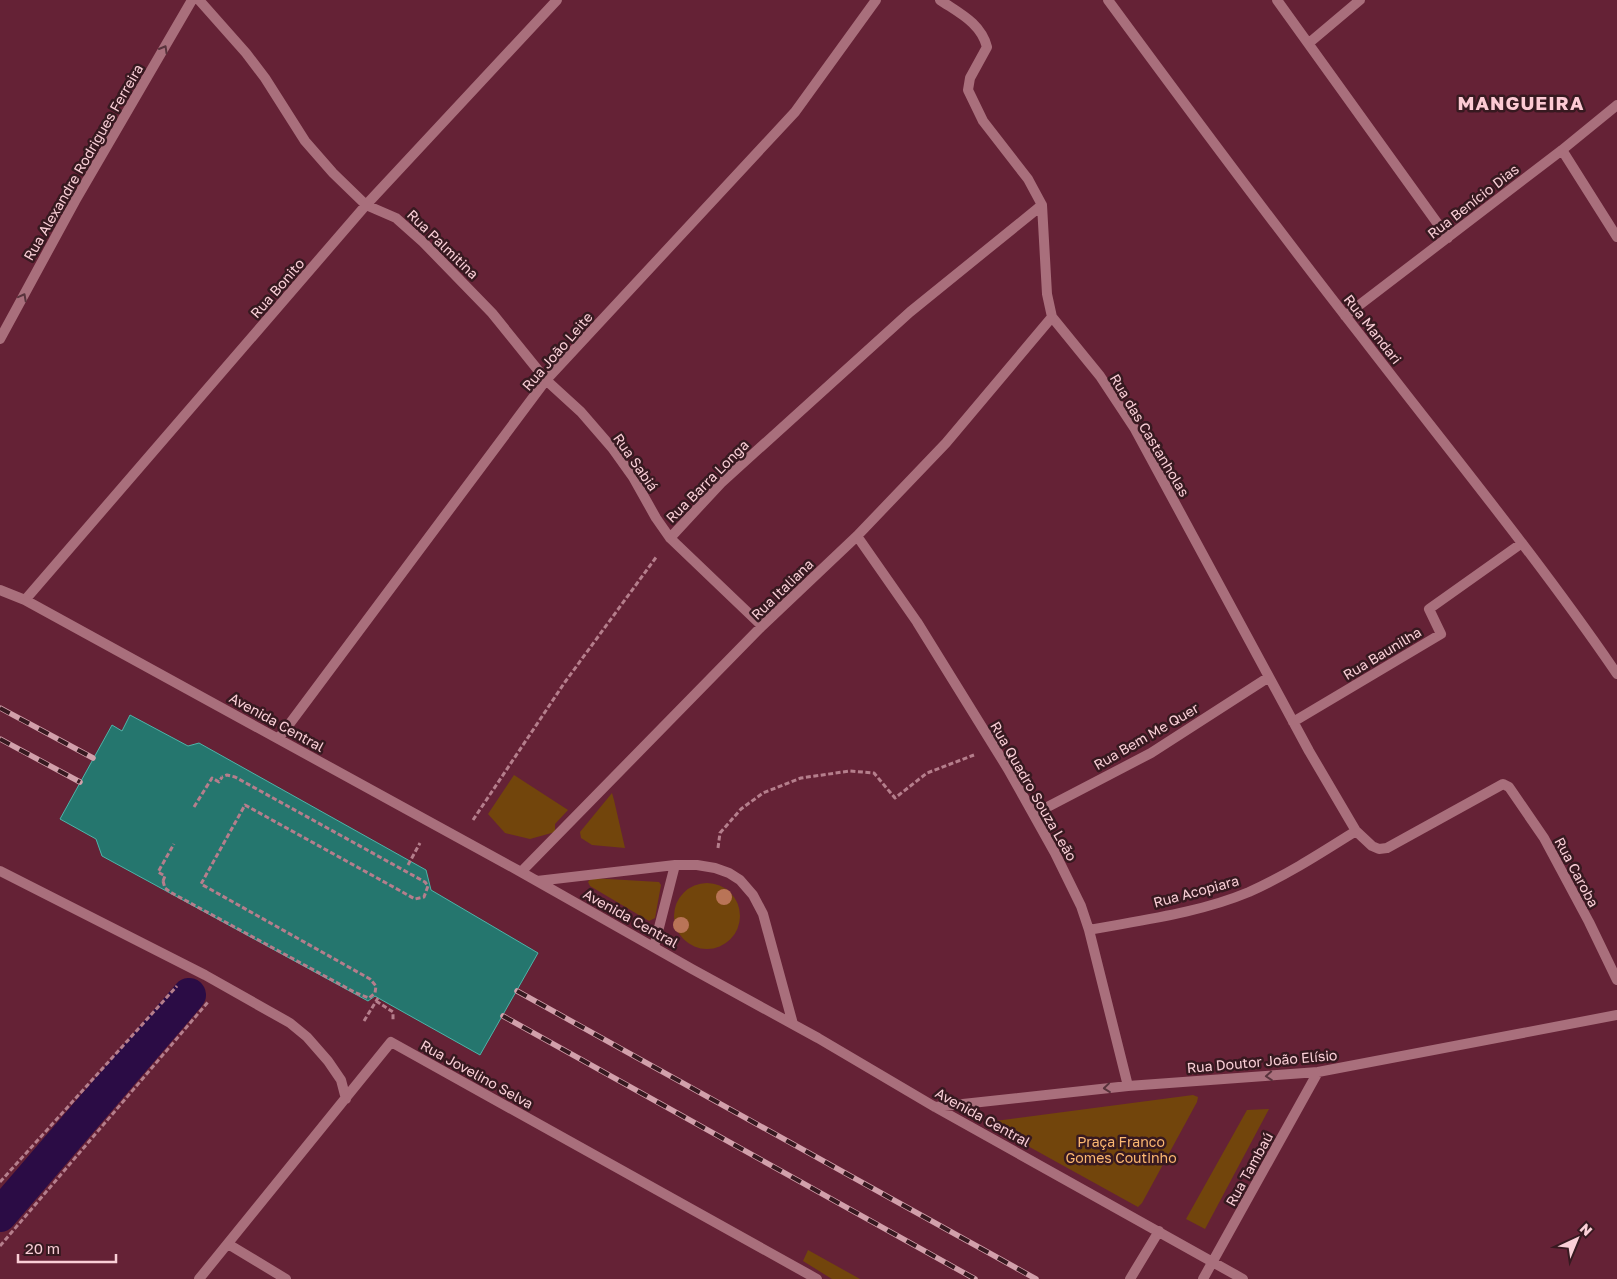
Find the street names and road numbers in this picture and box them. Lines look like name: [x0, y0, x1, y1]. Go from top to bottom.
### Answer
street label: Rua Alexandre Rodrigues Ferreira: [20, 61, 146, 263]
street label: Rua Benício Dias: [1424, 160, 1522, 242]
street label: Rua Palmitina: [404, 206, 482, 282]
street label: Rua Bonito: [247, 255, 307, 321]
street label: Rua Mandari: [1341, 291, 1405, 367]
street label: Rua João Leite: [518, 308, 596, 394]
street label: Rua das Castanholas: [1107, 370, 1193, 500]
street label: Rua Sabiá: [610, 430, 662, 494]
street label: Rua Barra Longa: [662, 436, 752, 526]
street label: Rua Italiana: [747, 555, 817, 623]
street label: Rua Baunilha: [1340, 623, 1424, 683]
street label: Avenida Central: [227, 689, 327, 755]
street label: Rua Bem Me Quer: [1090, 699, 1202, 773]
street label: Rua Quadro Souza Leão: [987, 718, 1081, 864]
street label: Rua Caroba: [1551, 834, 1603, 910]
street label: Rua Acopiara: [1151, 871, 1241, 911]
street label: Avenida Central: [581, 885, 681, 951]
street label: Rua Jovelino Selva: [418, 1036, 536, 1112]
street label: Rua Doutor João Elísio: [1186, 1046, 1338, 1076]
street label: Avenida Central: [933, 1084, 1033, 1150]
street label: Rua Tambaú: [1222, 1129, 1276, 1209]

